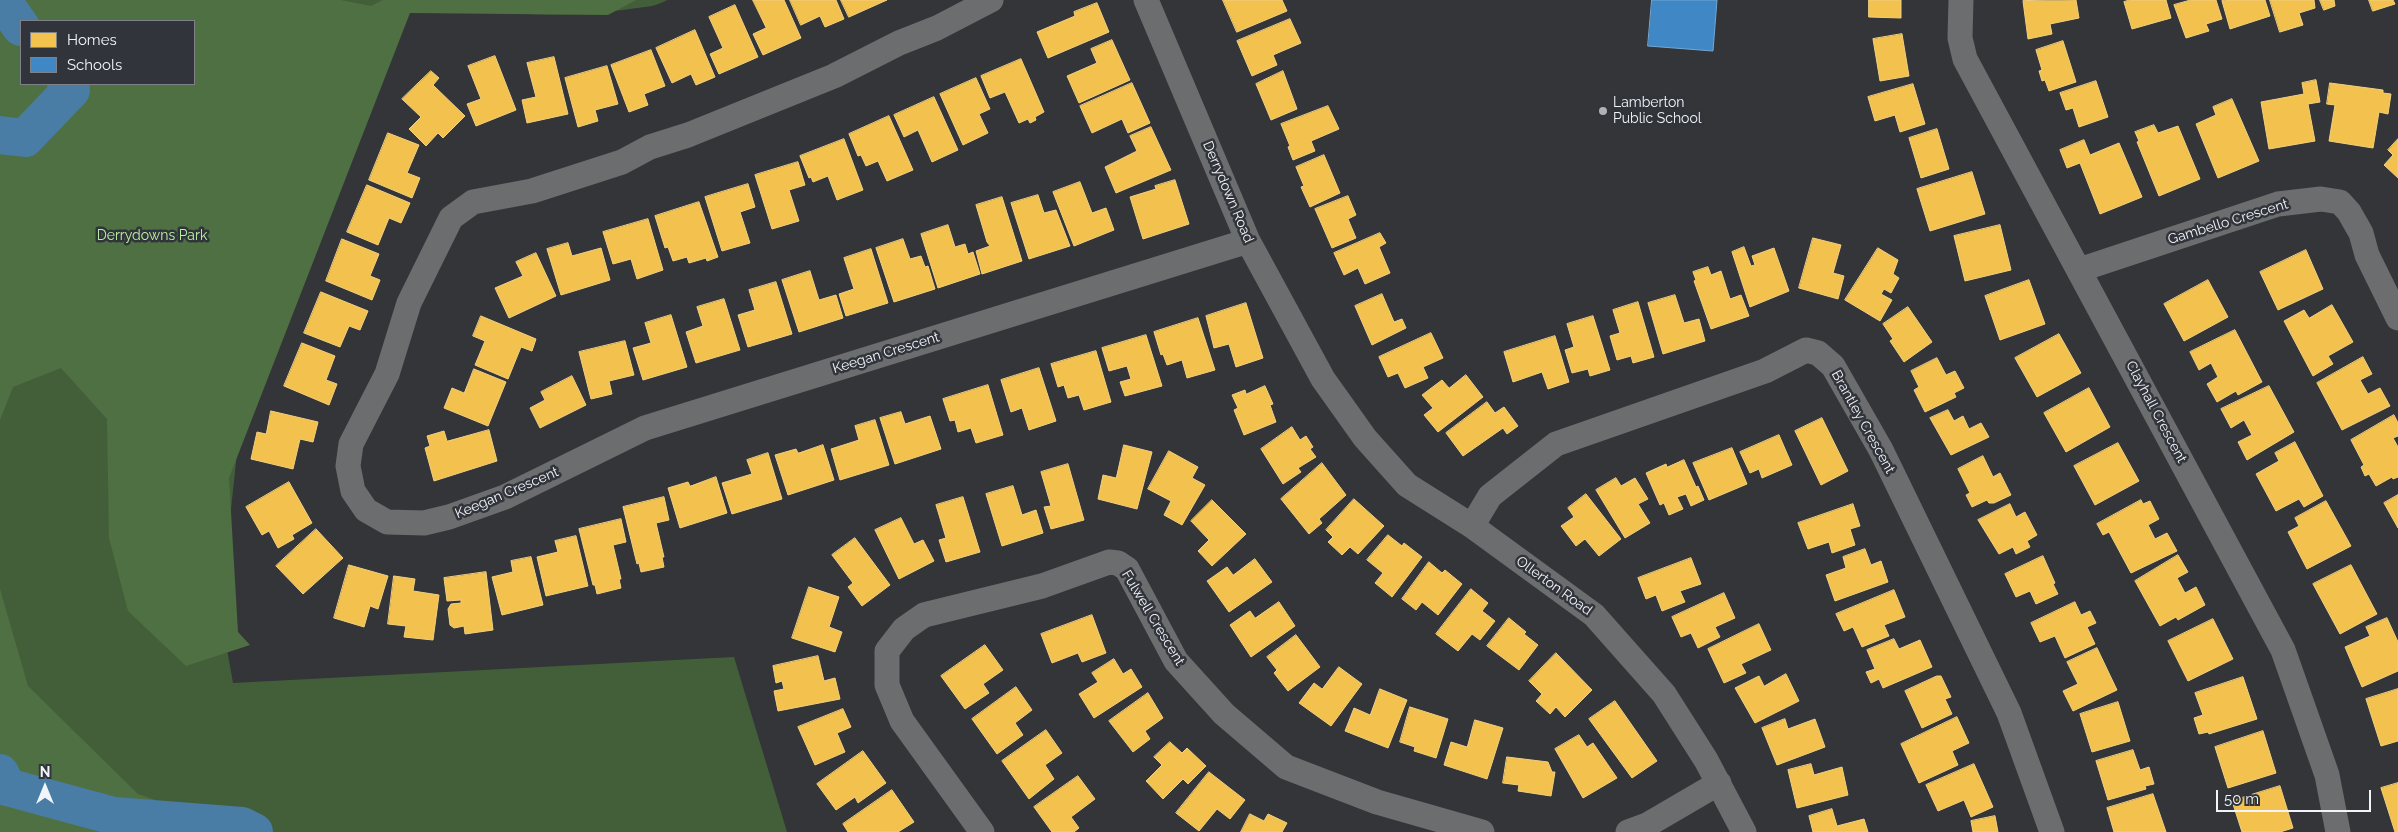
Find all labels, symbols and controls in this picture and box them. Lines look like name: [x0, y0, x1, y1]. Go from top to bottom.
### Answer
legend: [20, 20, 195, 85]
text: Homes: [67, 31, 117, 49]
text: Schools: [67, 56, 122, 74]
place label: Lamberton Public School: [1613, 95, 1702, 128]
marker: Lamberton Public School: [1597, 105, 1609, 117]
street label: Derrydown Road: [1199, 139, 1257, 245]
street label: Gambello Crescent: [2166, 196, 2290, 248]
park label: Derrydowns Park: [97, 228, 207, 244]
street label: Keegan Crescent: [831, 329, 941, 377]
street label: Clayhall Crescent: [2122, 358, 2190, 466]
street label: Brantley Crescent: [1828, 367, 1898, 477]
street label: Keegan Crescent: [453, 464, 561, 522]
street label: Ollerton Road: [1513, 553, 1595, 619]
street label: Fulwell Crescent: [1118, 567, 1188, 669]
north arrow: [20, 762, 70, 812]
text: N: [40, 764, 50, 780]
scale bar: [2218, 780, 2373, 812]
text: 50 m: [2224, 790, 2259, 808]

